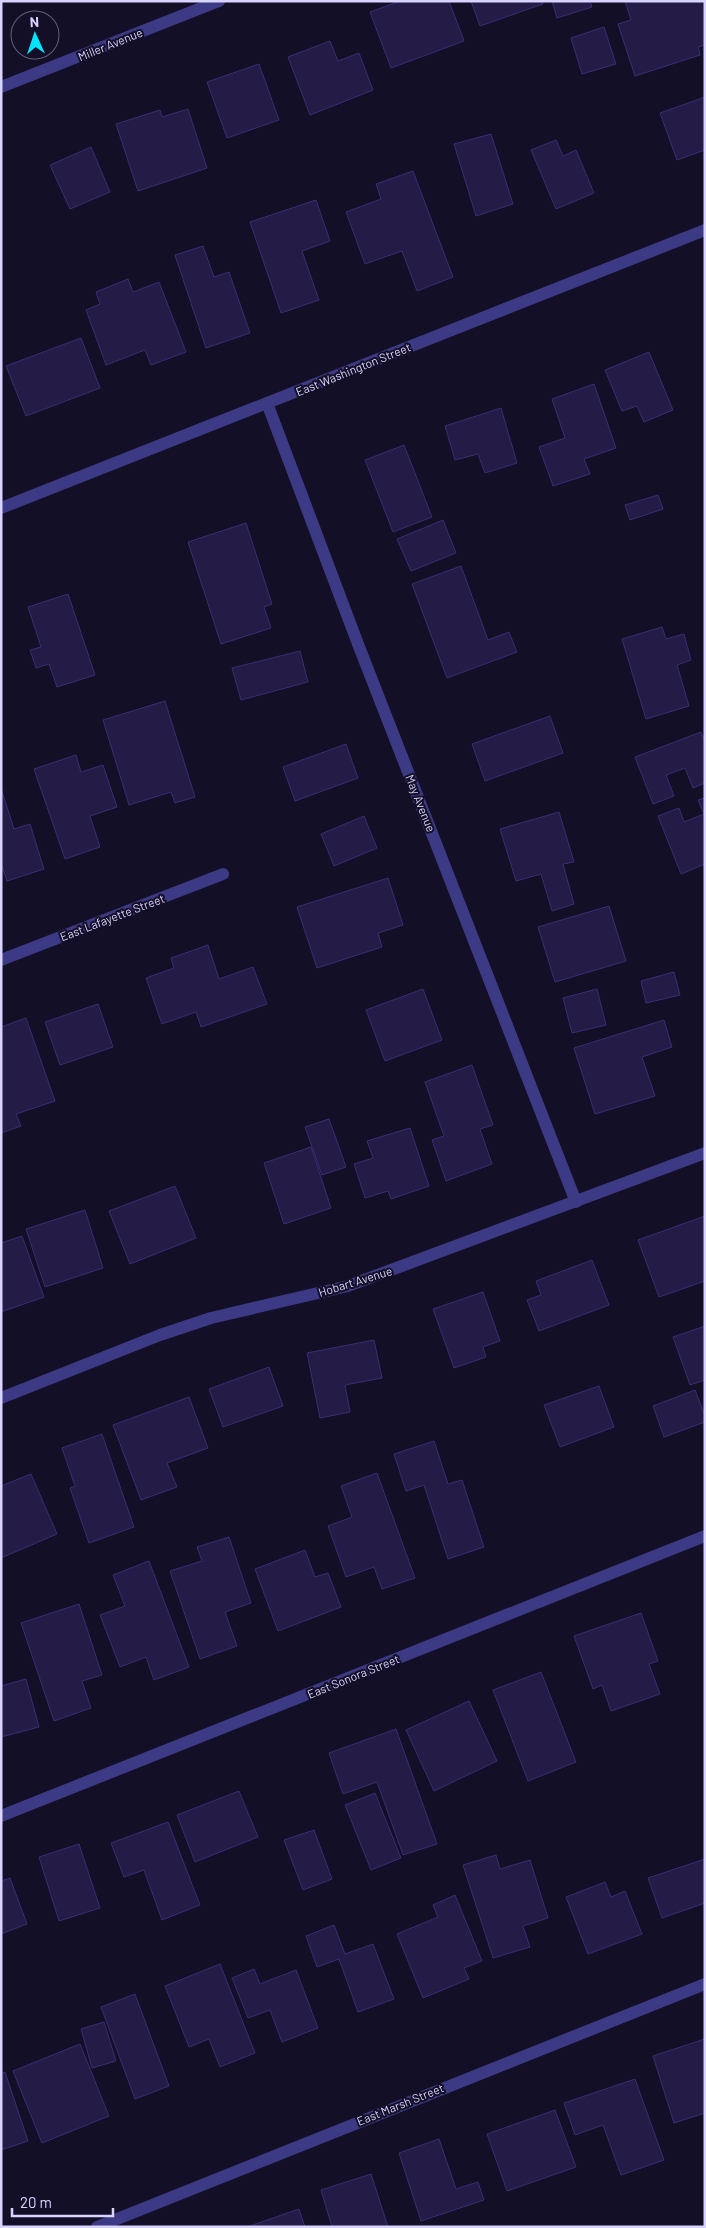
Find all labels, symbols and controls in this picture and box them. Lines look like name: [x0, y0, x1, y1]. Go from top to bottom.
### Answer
north arrow: [10, 10, 60, 60]
text: N: [29, 13, 39, 30]
street label: Miller Avenue: [76, 25, 144, 63]
street label: East Washington Street: [294, 340, 412, 398]
street label: May Avenue: [403, 772, 439, 834]
street label: East Lafayette Street: [58, 891, 166, 943]
street label: Hobart Avenue: [316, 1263, 394, 1299]
street label: East Sonora Street: [305, 1651, 401, 1701]
street label: East Marsh Street: [355, 2080, 445, 2128]
scale bar: [12, 2186, 114, 2218]
text: 20 m: [20, 2193, 52, 2211]

